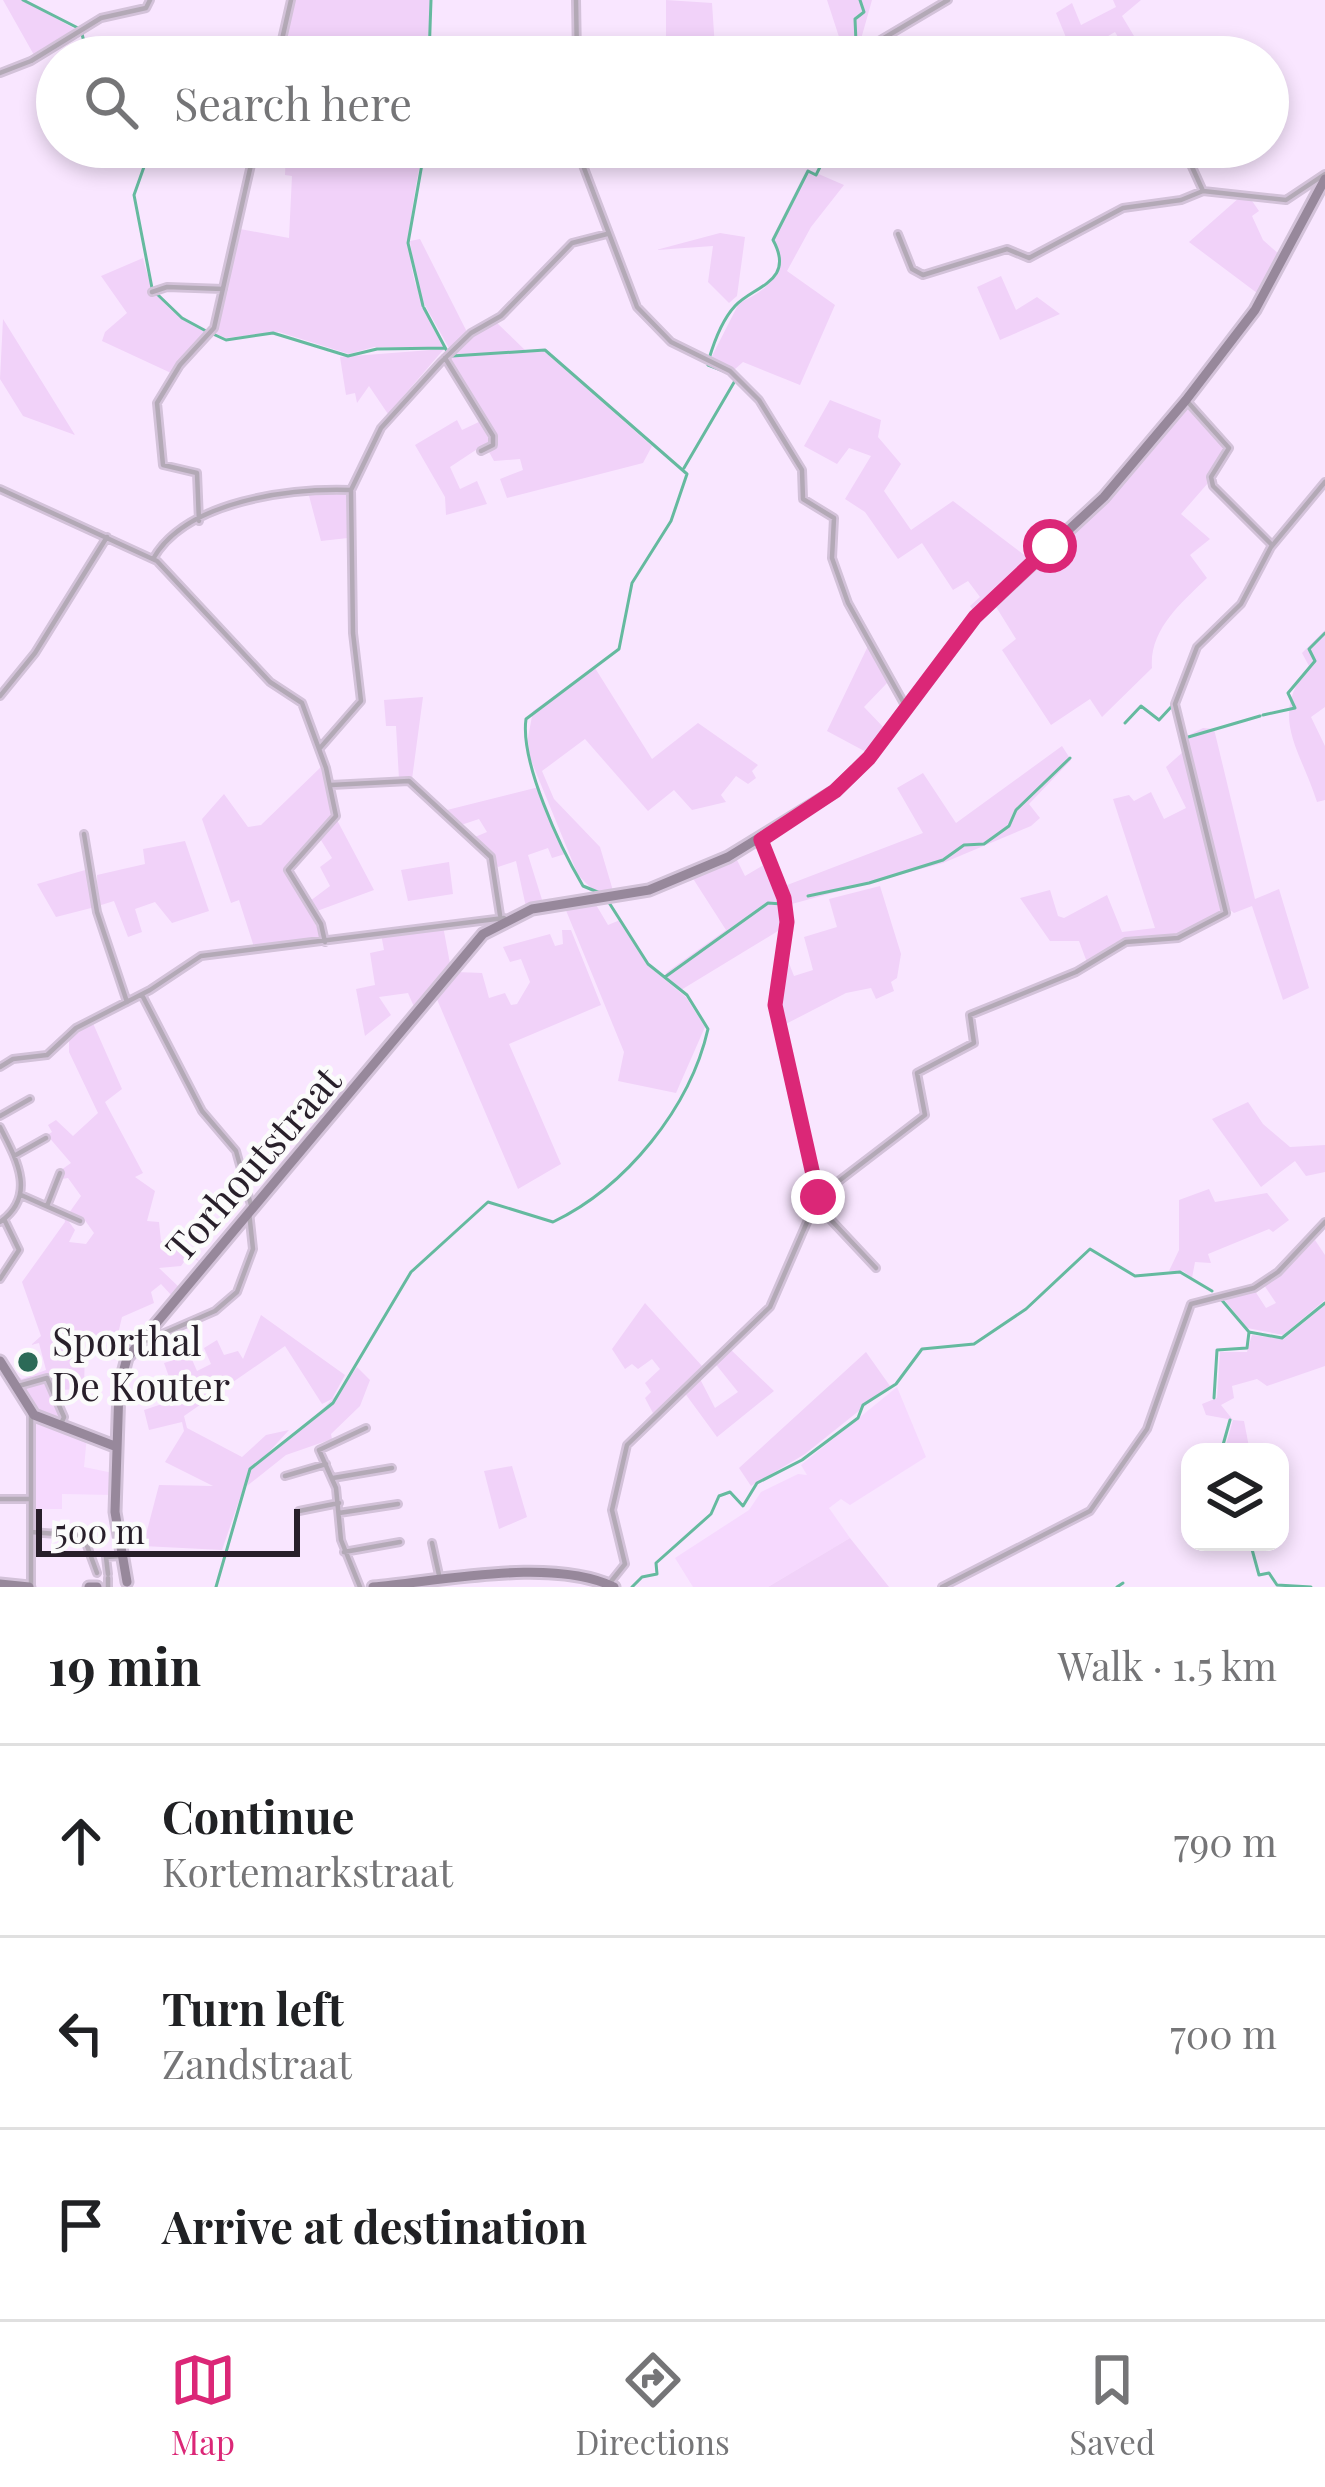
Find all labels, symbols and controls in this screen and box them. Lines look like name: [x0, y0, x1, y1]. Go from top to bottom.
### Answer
search box: [36, 36, 1289, 168]
icon: search: [78, 69, 144, 135]
text: Search here: [174, 72, 412, 132]
route start: [1023, 519, 1077, 573]
street label: Torhoutstraat: [153, 1054, 352, 1272]
route end: [791, 1170, 845, 1224]
place label: Sporthal De Kouter: [52, 1314, 230, 1411]
marker: Sporthal De Kouter: [15, 1349, 41, 1375]
map controls: [1181, 1443, 1289, 1551]
button: layers: [1181, 1443, 1289, 1551]
scale bar: [36, 1503, 300, 1556]
text: 500 m: [54, 1508, 145, 1552]
text: 19 min: [48, 1631, 201, 1699]
text: Walk · 1.5 km: [1058, 1639, 1277, 1691]
text: Continue: [162, 1785, 354, 1845]
icon: ahead: [48, 1808, 114, 1874]
text: 790 m: [1174, 1815, 1277, 1867]
text: Kortemarkstraat: [162, 1845, 453, 1897]
text: Turn left: [162, 1977, 344, 2037]
icon: left: [48, 2000, 114, 2066]
text: 700 m: [1170, 2007, 1277, 2059]
text: Zandstraat: [162, 2037, 352, 2089]
icon: arrive: [48, 2192, 114, 2258]
text: Arrive at destination: [162, 2195, 587, 2255]
tab: Map: [170, 2347, 236, 2463]
tab: Directions: [575, 2347, 730, 2463]
tab: Saved: [1069, 2347, 1155, 2463]

